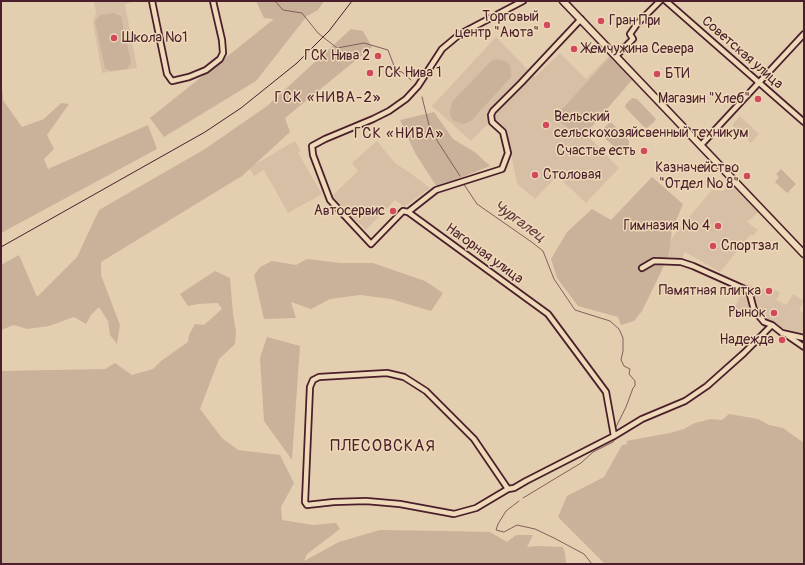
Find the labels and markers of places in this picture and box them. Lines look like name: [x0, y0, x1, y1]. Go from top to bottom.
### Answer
place label: Торговый центр "Аюта": [455, 9, 539, 42]
place label: Гран При: [609, 13, 660, 29]
marker: Гран При: [596, 16, 606, 26]
marker: Торговый центр "Аюта": [542, 20, 552, 30]
place label: Школа №1: [122, 30, 188, 46]
marker: Школа №1: [109, 33, 119, 43]
place label: Жемчужина Севера: [582, 41, 694, 57]
marker: Жемчужина Севера: [569, 44, 579, 54]
place label: ГСК Нива 2: [304, 48, 370, 64]
marker: ГСК Нива 2: [373, 51, 383, 61]
place label: ГСК Нива 1: [378, 65, 441, 81]
place label: БТИ: [665, 66, 690, 82]
marker: ГСК Нива 1: [365, 68, 375, 78]
marker: БТИ: [652, 69, 662, 79]
place label: Магазин "Хлеб": [658, 91, 750, 107]
marker: Магазин "Хлеб": [753, 94, 763, 104]
place label: Вельский сельскохозяйсвенный техникум: [554, 109, 748, 142]
marker: Вельский сельскохозяйсвенный техникум: [541, 120, 551, 130]
place label: Счастье есть: [556, 143, 636, 159]
marker: Счастье есть: [639, 146, 649, 156]
place label: Казначейство "Отдел № 8": [655, 160, 739, 192]
place label: Столовая: [543, 167, 601, 183]
marker: Столовая: [530, 170, 540, 180]
marker: Казначейство "Отдел № 8": [742, 171, 752, 181]
place label: Автосервис: [314, 203, 385, 219]
marker: Автосервис: [388, 206, 398, 216]
place label: Гимназия № 4: [624, 218, 710, 234]
marker: Гимназия № 4: [713, 221, 723, 231]
place label: Спортзал: [721, 238, 779, 254]
marker: Спортзал: [708, 241, 718, 251]
place label: Памятная плитка: [659, 283, 761, 299]
marker: Памятная плитка: [764, 286, 774, 296]
place label: Рынок: [728, 305, 766, 321]
marker: Рынок: [769, 308, 779, 318]
place label: Надежда: [719, 332, 774, 348]
marker: Надежда: [777, 335, 787, 345]

